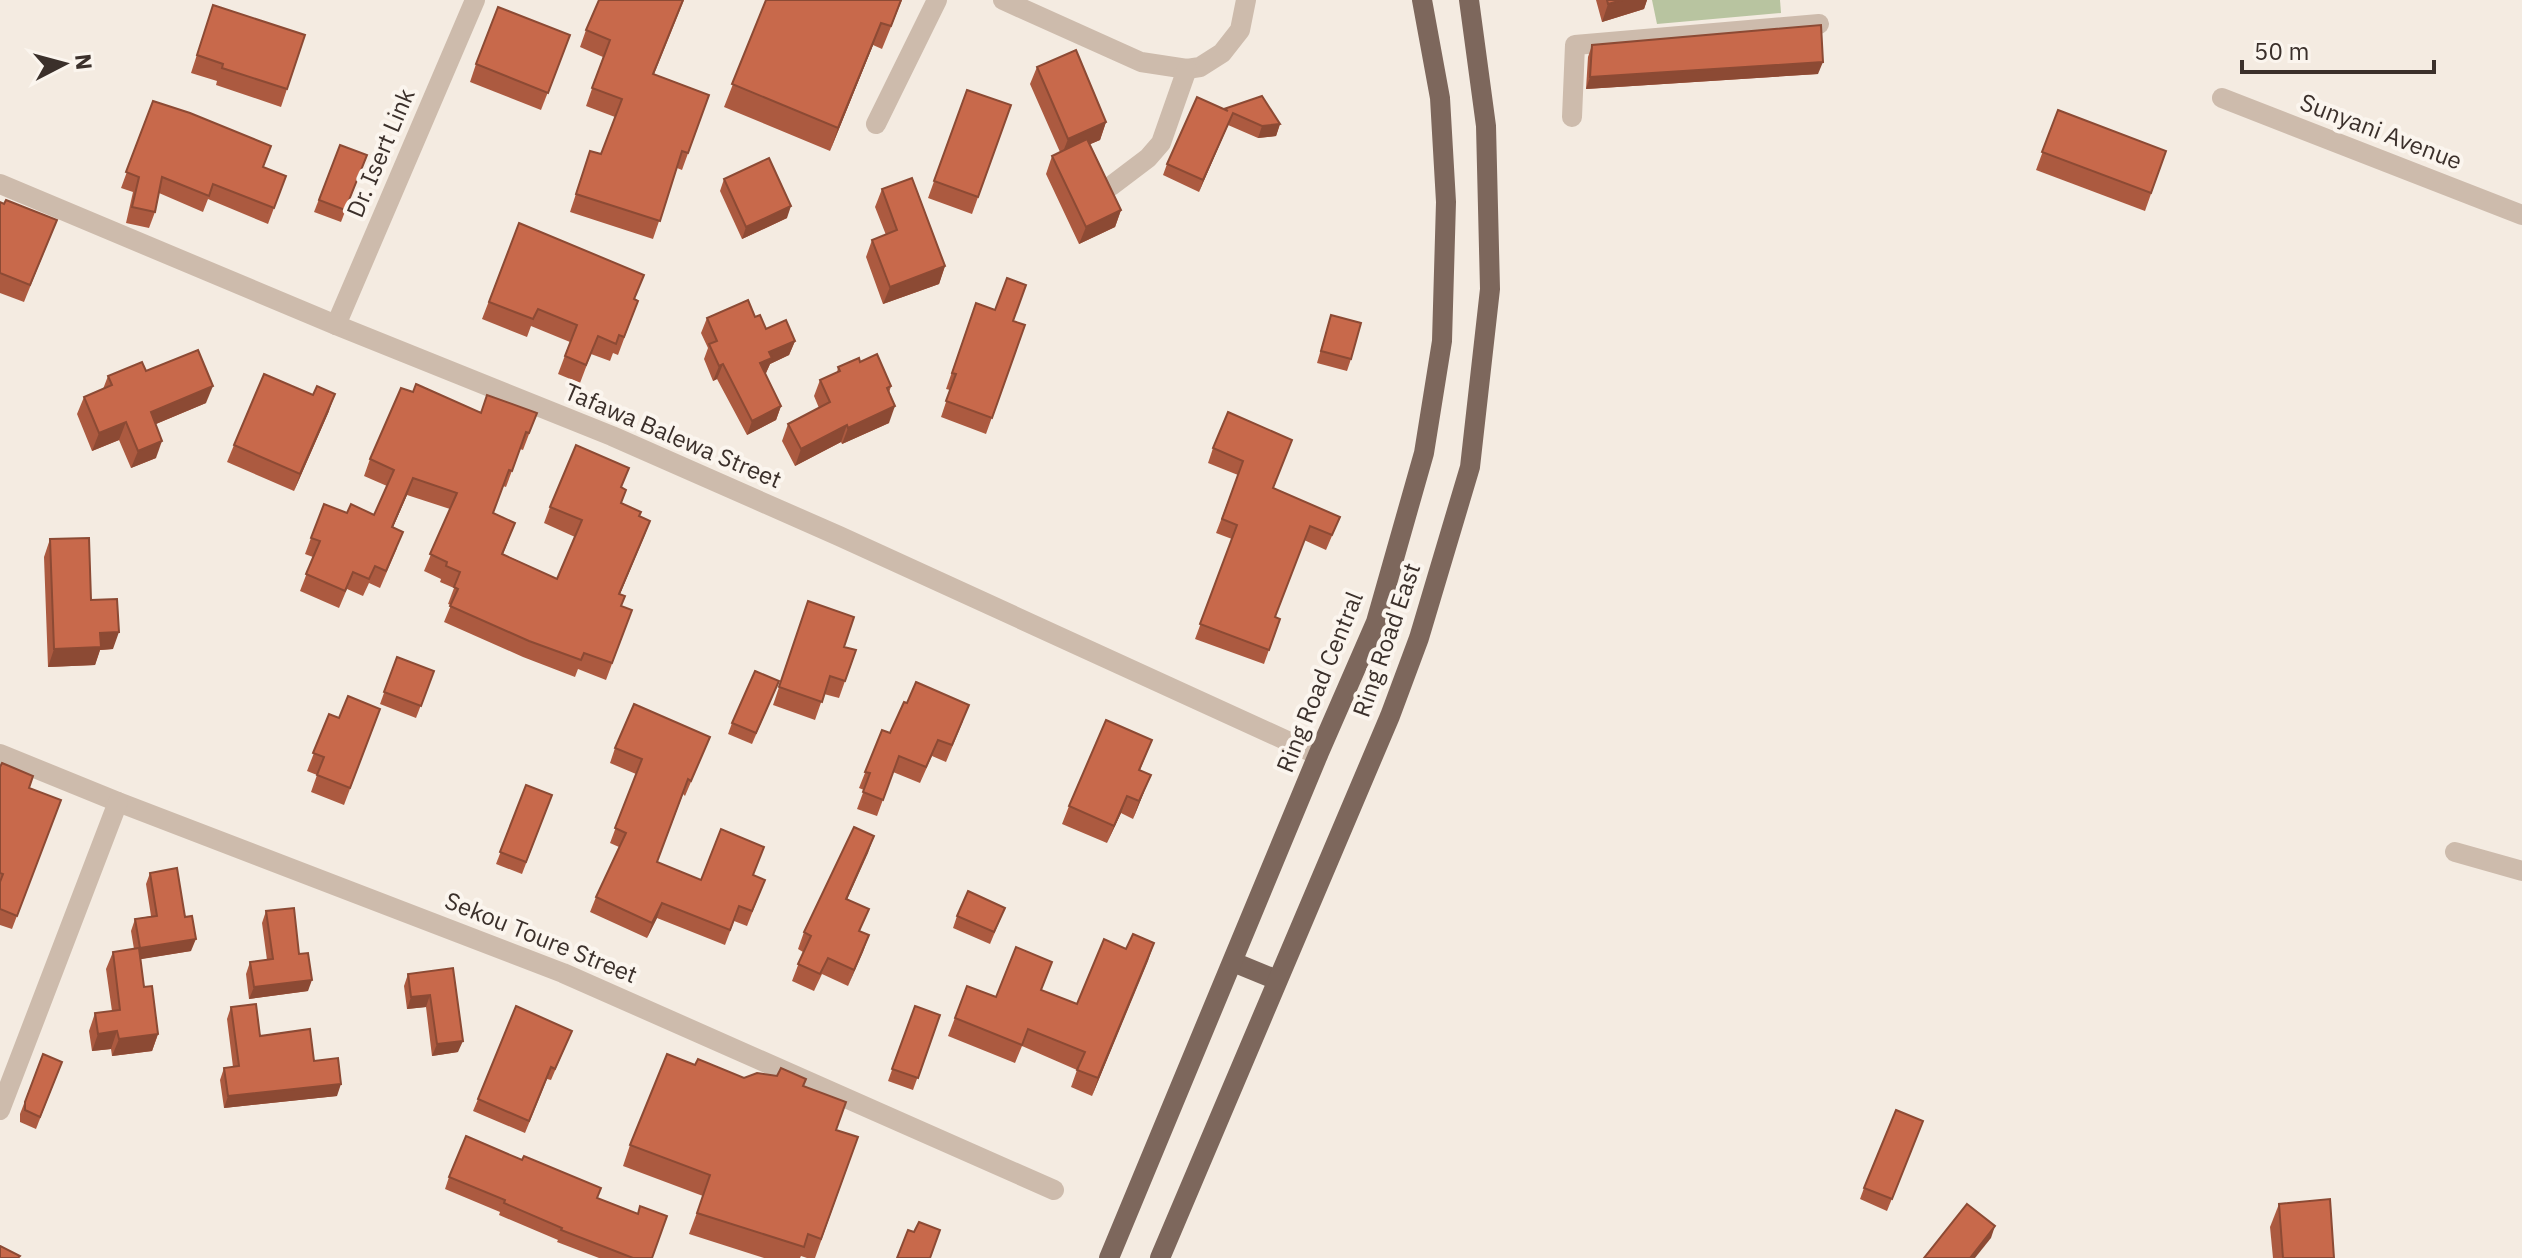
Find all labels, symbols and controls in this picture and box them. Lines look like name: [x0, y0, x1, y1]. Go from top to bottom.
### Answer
north arrow: [24, 24, 104, 104]
scale bar: [2242, 24, 2434, 74]
text: 50 m: [2254, 35, 2309, 67]
text: N: [69, 52, 100, 71]
street label: Dr. Isert Link: [339, 83, 422, 222]
street label: Sunyani Avenue: [2296, 86, 2467, 177]
street label: Tafawa Balewa Street: [560, 375, 787, 495]
street label: Ring Road East: [1345, 558, 1427, 721]
street label: Ring Road Central: [1268, 586, 1370, 777]
street label: Sekou Toure Street: [440, 884, 642, 990]

